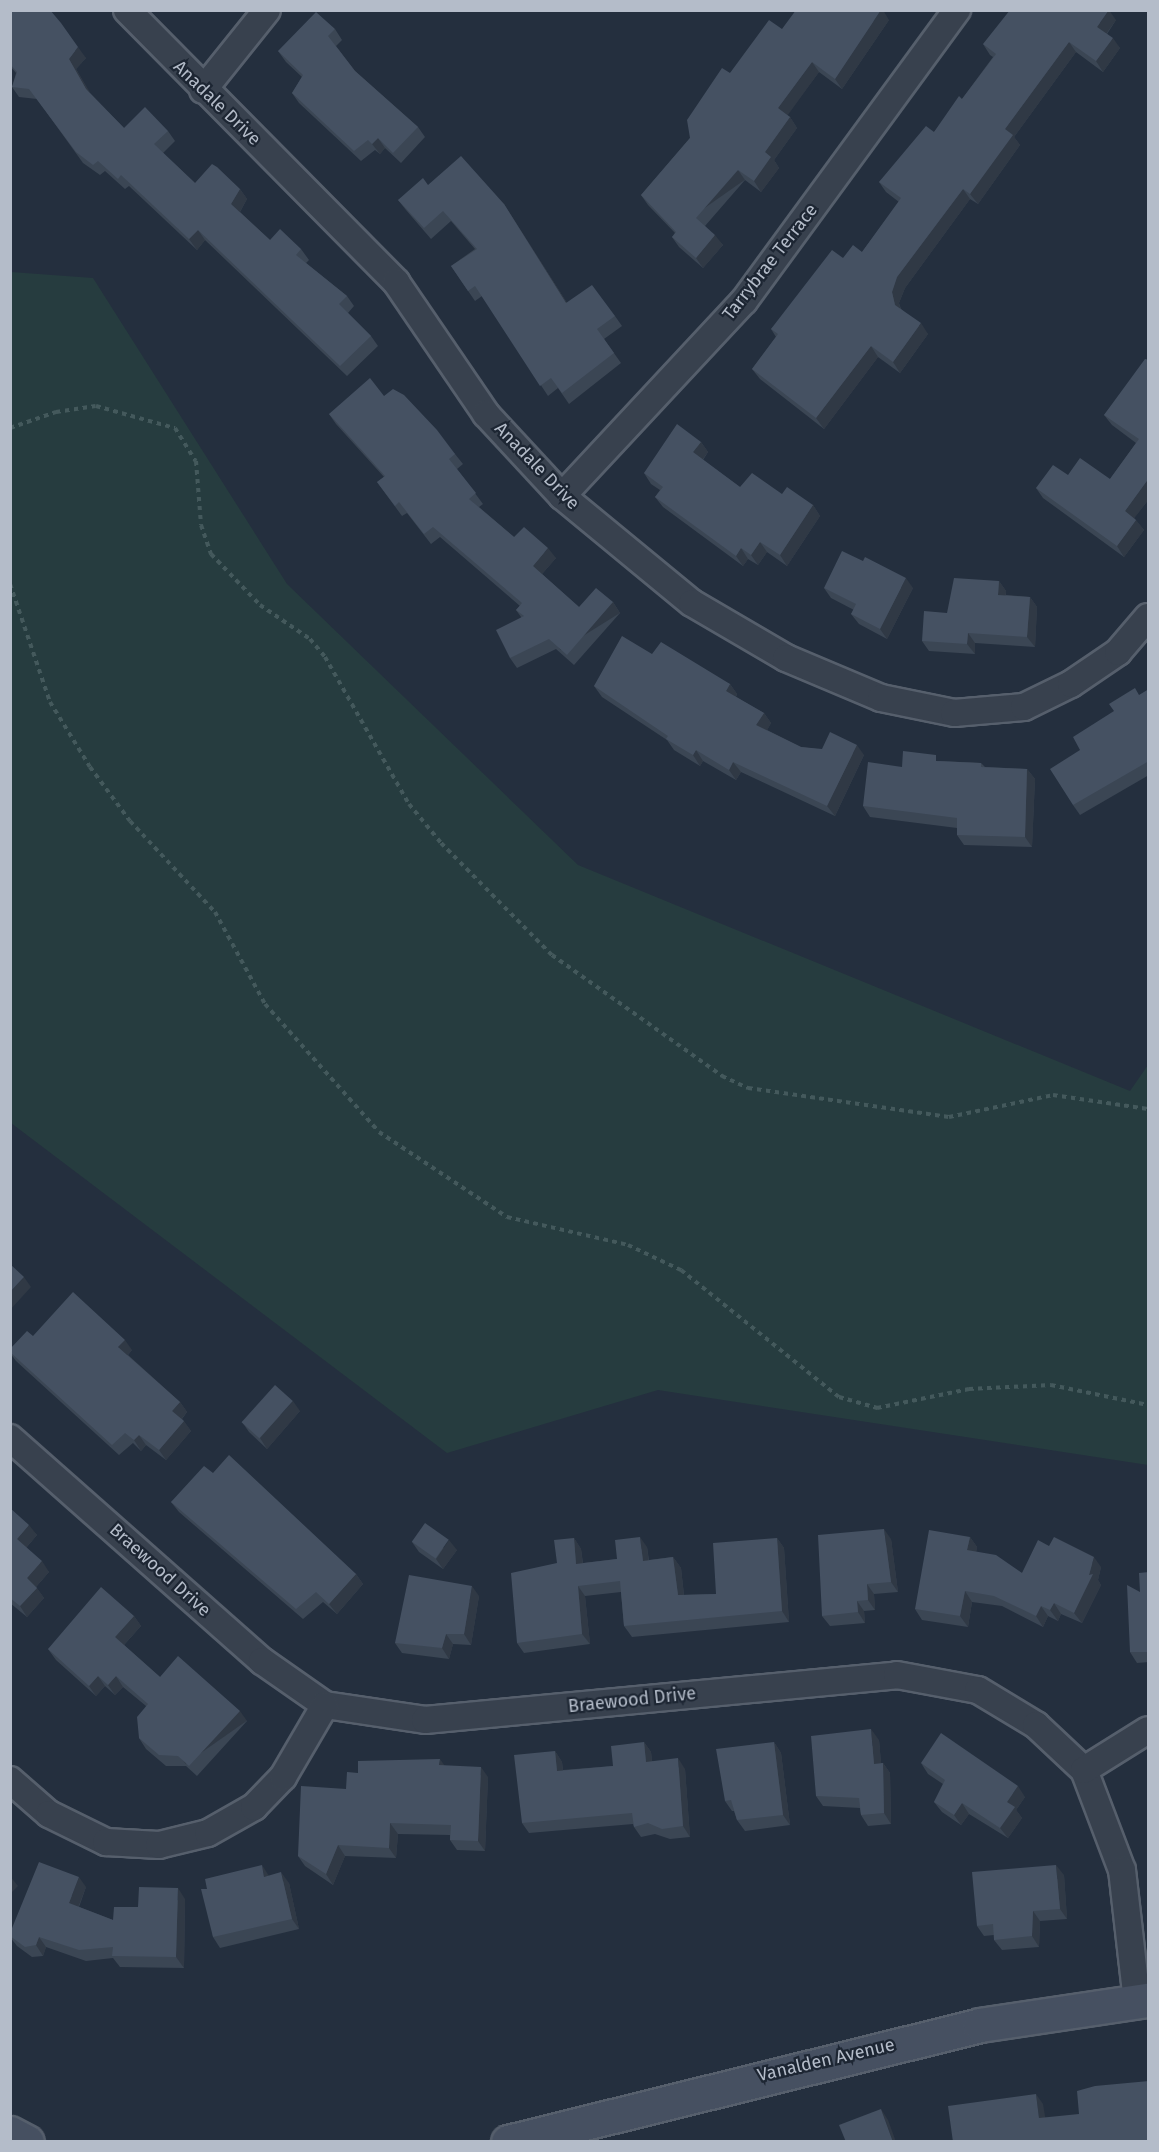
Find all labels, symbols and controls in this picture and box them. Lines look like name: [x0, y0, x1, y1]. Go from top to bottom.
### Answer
street label: Anadale Drive: [169, 56, 265, 150]
street label: Tarrybrae Terrace: [718, 200, 822, 324]
street label: Anadale Drive: [490, 418, 584, 514]
street label: Braewood Drive: [105, 1519, 215, 1621]
street label: Braewood Drive: [567, 1683, 697, 1717]
street label: Vanalden Avenue: [755, 2034, 897, 2086]

